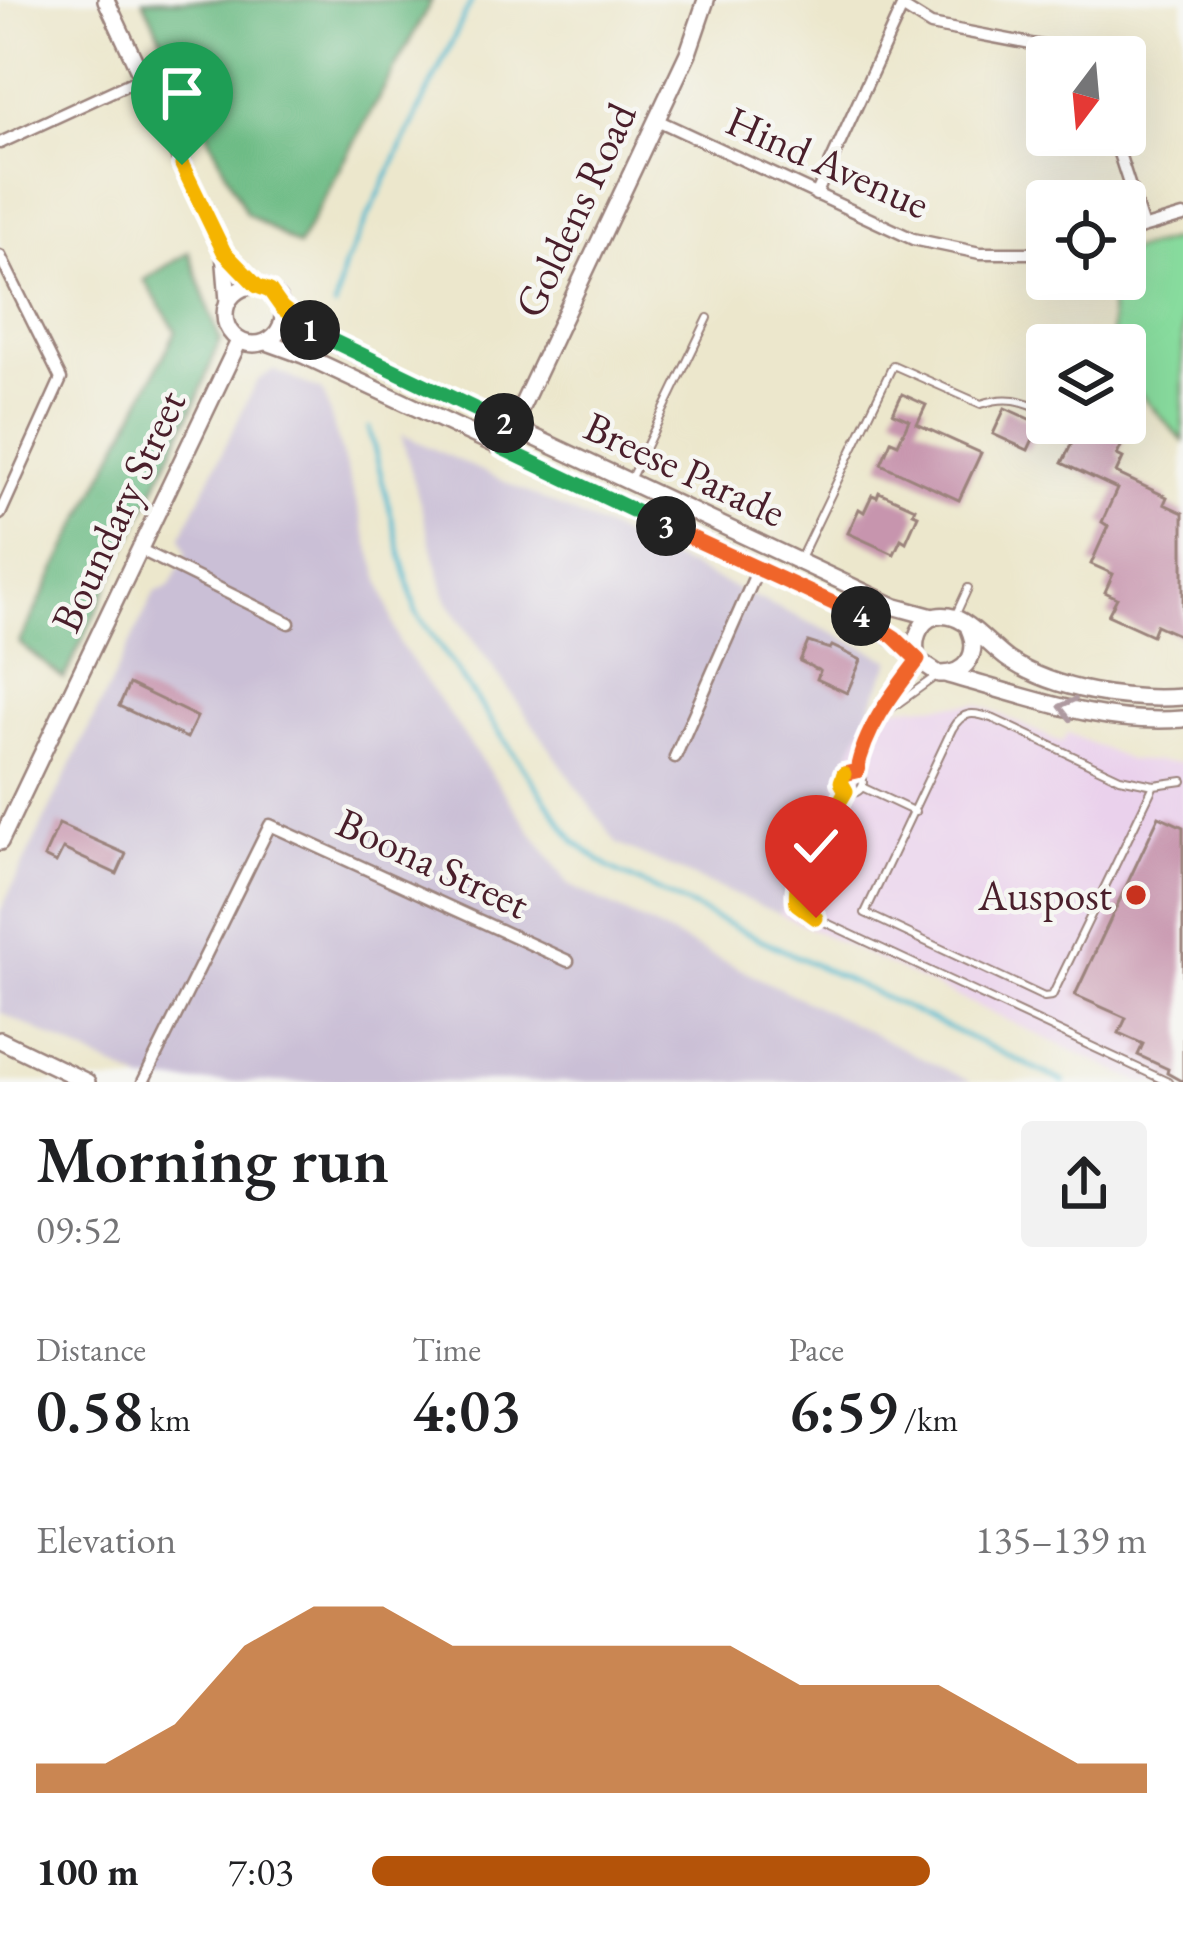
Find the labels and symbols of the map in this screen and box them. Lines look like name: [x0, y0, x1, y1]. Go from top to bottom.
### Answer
north arrow: [1026, 36, 1146, 156]
pin: [131, 42, 233, 165]
street label: Goldens Road: [501, 93, 649, 326]
street label: Hind Avenue: [718, 93, 938, 231]
pin: 1: [280, 300, 340, 360]
street label: Boundary Street: [38, 381, 198, 641]
pin: 2: [474, 393, 534, 453]
street label: Breese Parade: [576, 399, 794, 539]
pin: 3: [636, 496, 696, 556]
pin: 4: [831, 586, 891, 646]
one-way arrow: [1057, 697, 1078, 722]
street label: Boona Street: [328, 795, 538, 931]
pin: [765, 795, 867, 918]
place label: Auspost: [977, 868, 1112, 923]
marker: Auspost: [1123, 882, 1149, 908]

